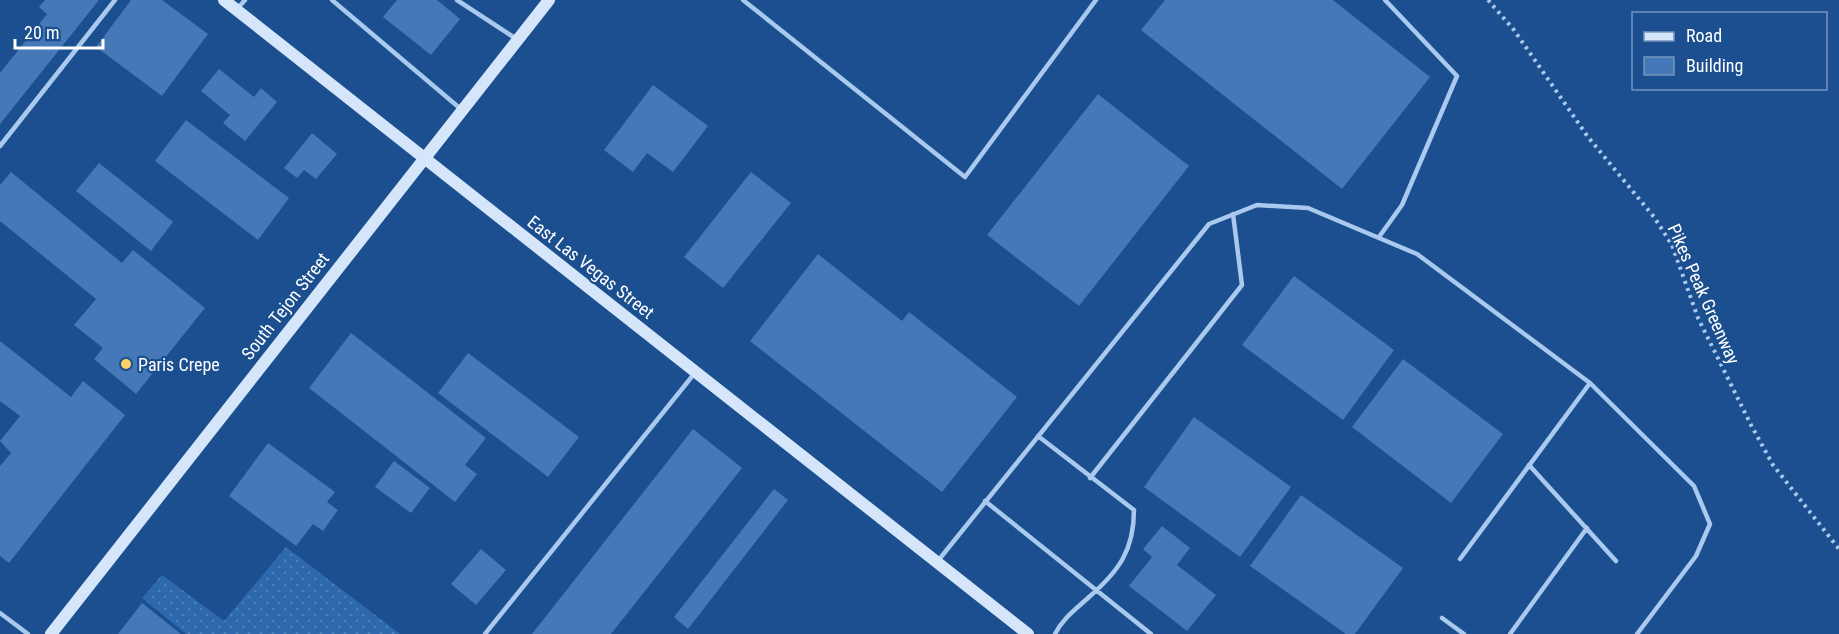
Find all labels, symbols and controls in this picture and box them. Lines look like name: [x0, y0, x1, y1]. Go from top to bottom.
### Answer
scale bar: [15, 12, 104, 50]
legend: [1632, 12, 1827, 90]
text: 20 m: [24, 22, 59, 43]
text: Road: [1686, 25, 1722, 46]
text: Building: [1686, 55, 1743, 76]
street label: East Las Vegas Street: [523, 211, 659, 323]
street label: Pikes Peak Greenway: [1664, 221, 1745, 368]
street label: South Tejon Street: [237, 248, 333, 364]
place label: Paris Crepe: [138, 354, 220, 375]
marker: Paris Crepe: [119, 357, 133, 371]

